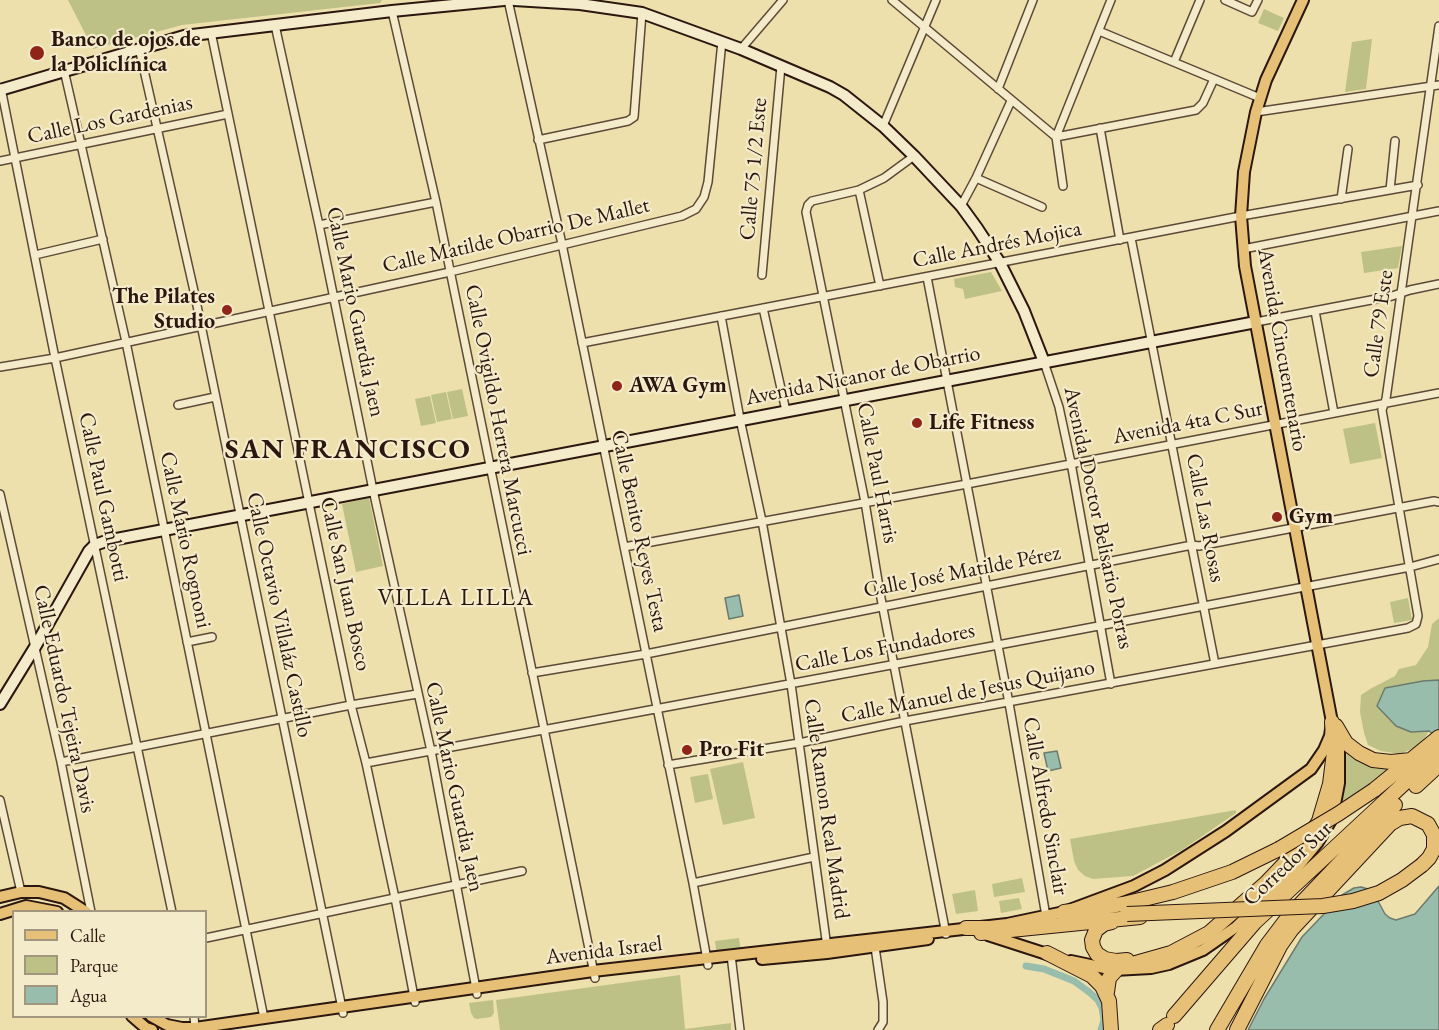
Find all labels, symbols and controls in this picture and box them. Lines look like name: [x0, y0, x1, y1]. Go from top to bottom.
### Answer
place label: Banco de ojos de la Policlínica: [51, 27, 200, 78]
marker: Banco de ojos de la Policlínica: [28, 44, 46, 62]
street label: Calle Los Gardenias: [25, 90, 195, 150]
street label: Calle 75 1/2 Este: [735, 97, 773, 241]
street label: Calle Matilde Obarrio De Mallet: [380, 192, 652, 280]
street label: Calle Mario Guardia Jaen: [320, 205, 390, 419]
street label: Calle Andrés Mojica: [910, 216, 1084, 274]
street label: Avenida Cincuentenario: [1251, 246, 1313, 454]
street label: Calle 79 Este: [1358, 268, 1400, 380]
street label: Calle Ovigildo Herrera Marcucci: [459, 282, 537, 558]
place label: The Pilates Studio: [112, 284, 215, 336]
marker: The Pilates Studio: [220, 303, 234, 317]
street label: Avenida Nicanor de Obarrio: [743, 340, 983, 412]
place label: AWA Gym: [629, 373, 727, 399]
marker: AWA Gym: [610, 379, 624, 393]
street label: Avenida Doctor Belisario Porras: [1057, 385, 1139, 651]
street label: Avenida 4ta C Sur: [1111, 395, 1265, 451]
street label: Calle Paul Harris: [850, 400, 904, 546]
street label: Calle Paul Gambotti: [72, 410, 134, 584]
place label: Life Fitness: [929, 410, 1034, 436]
marker: Life Fitness: [910, 416, 924, 430]
street label: Calle Benito Reyes Testa: [605, 428, 673, 634]
district label: SAN FRANCISCO: [225, 433, 471, 467]
street label: Calle Mario Rognoni: [153, 449, 217, 631]
street label: Calle Las Rosas: [1180, 451, 1230, 585]
street label: Calle Octavio Villaláz Castillo: [240, 490, 318, 740]
street label: Calle San Juan Bosco: [314, 495, 376, 673]
place label: Gym: [1289, 504, 1333, 530]
marker: Gym: [1270, 510, 1284, 524]
street label: Calle José Matilde Pérez: [861, 540, 1063, 604]
street label: Calle Eduardo Tejeira Davis: [27, 582, 101, 816]
district label: VILLA LILLA: [377, 584, 535, 612]
street label: Calle Los Fundadores: [793, 618, 977, 678]
street label: Calle Manuel de Jesus Quijano: [839, 654, 1097, 730]
street label: Calle Mario Guardia Jaen: [419, 680, 489, 894]
street label: Calle Ramon Real Madrid: [797, 697, 855, 921]
street label: Calle Alfredo Sinclair: [1016, 715, 1074, 897]
place label: Pro Fit: [699, 737, 764, 763]
marker: Pro Fit: [680, 743, 694, 757]
street label: Corredor Sur: [1238, 816, 1338, 912]
legend: [12, 910, 207, 1018]
text: Calle: [70, 924, 106, 947]
street label: Avenida Israel: [544, 931, 664, 971]
text: Parque: [70, 954, 118, 977]
text: Agua: [70, 984, 107, 1007]

